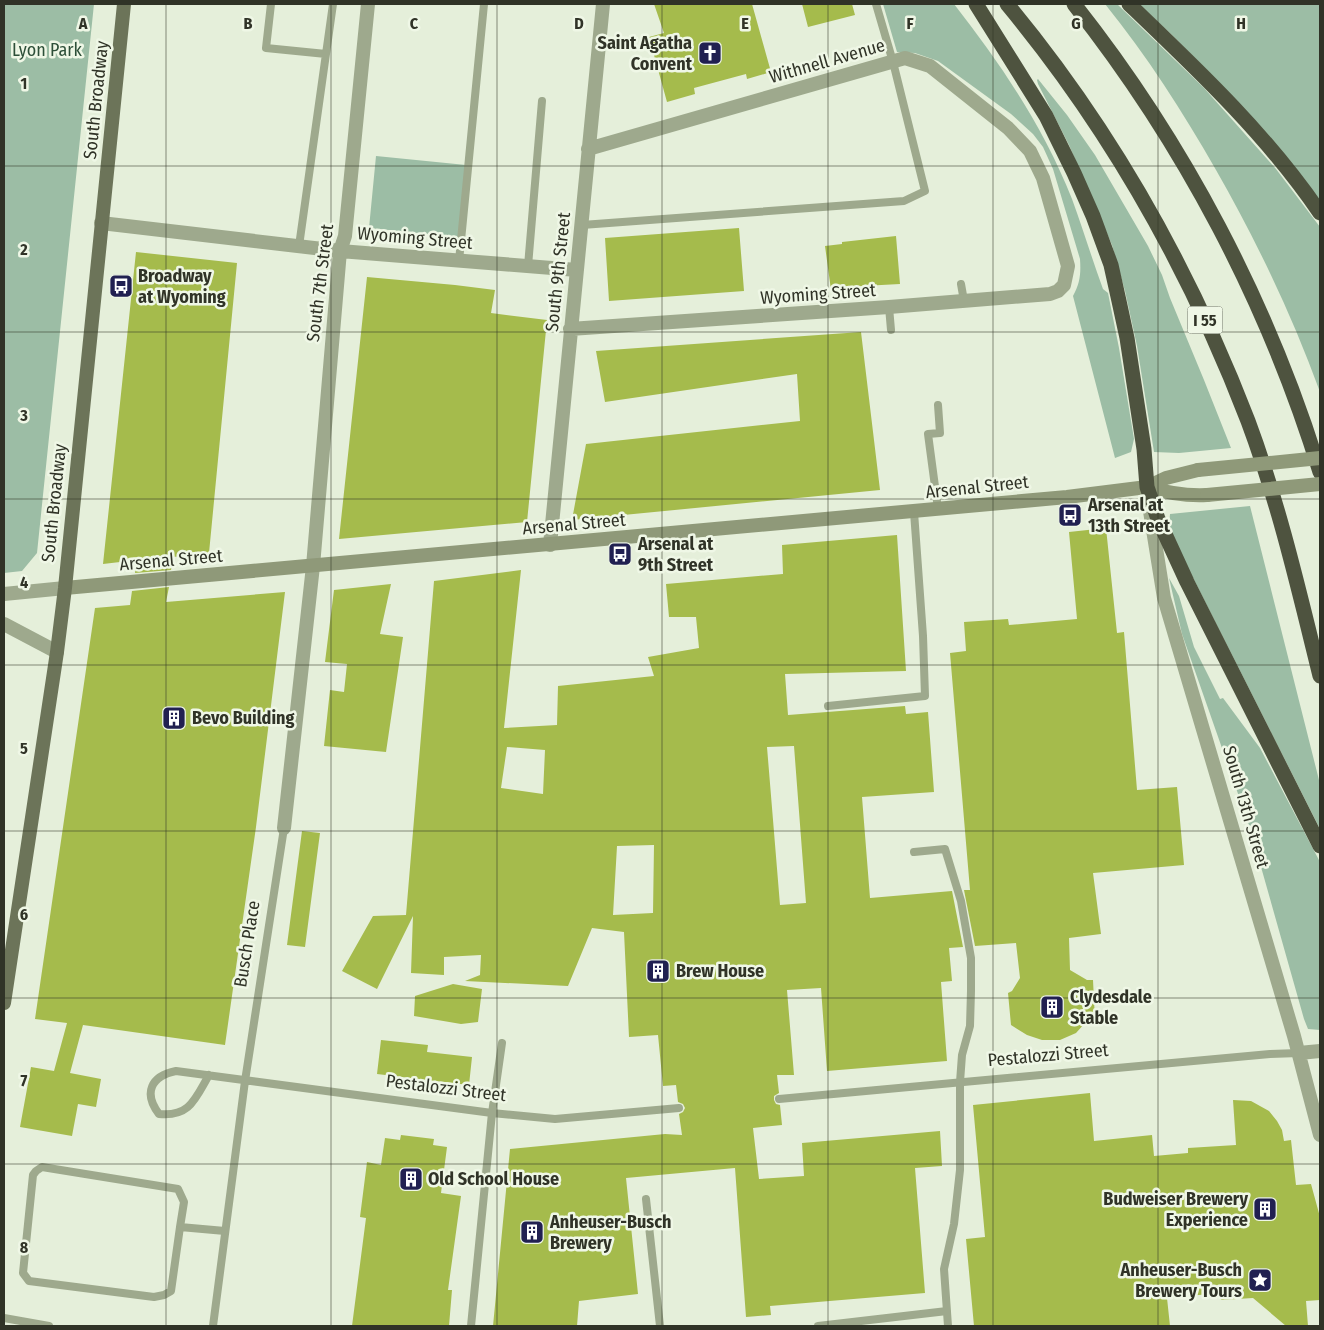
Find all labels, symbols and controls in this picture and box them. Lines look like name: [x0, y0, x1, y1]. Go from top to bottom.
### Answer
text: A: [78, 14, 88, 33]
text: B: [244, 14, 253, 33]
text: C: [410, 14, 419, 33]
text: D: [574, 14, 584, 33]
text: E: [741, 14, 749, 33]
text: F: [906, 14, 914, 33]
text: G: [1071, 14, 1081, 33]
text: H: [1236, 14, 1246, 33]
place label: Saint Agatha Convent: [598, 32, 693, 75]
street label: Withnell Avenue: [766, 34, 888, 88]
park label: Lyon Park: [12, 39, 83, 61]
street label: South Broadway: [79, 40, 113, 160]
church icon: Saint Agatha Convent: [697, 40, 723, 66]
text: 1: [21, 74, 27, 93]
street label: South 9th Street: [541, 211, 575, 333]
street label: Wyoming Street: [356, 222, 474, 254]
street label: South 7th Street: [302, 223, 338, 343]
text: 2: [19, 240, 28, 259]
place label: Broadway at Wyoming: [138, 265, 226, 308]
bus stop icon: Broadway at Wyoming: [108, 273, 134, 299]
street label: Wyoming Street: [760, 279, 877, 309]
road number: I 55: [1188, 306, 1222, 334]
text: 3: [19, 406, 28, 425]
street label: South Broadway: [37, 443, 71, 563]
street label: Arsenal Street: [924, 471, 1030, 503]
place label: Arsenal at 13th Street: [1087, 494, 1171, 537]
bus stop icon: Arsenal at 13th Street: [1057, 502, 1083, 528]
street label: Arsenal Street: [522, 509, 627, 539]
place label: Arsenal at 9th Street: [637, 533, 714, 576]
bus stop icon: Arsenal at 9th Street: [607, 541, 633, 567]
street label: Arsenal Street: [119, 545, 224, 575]
text: 4: [20, 573, 28, 592]
building icon: Bevo Building: [161, 705, 187, 731]
place label: Bevo Building: [192, 707, 295, 729]
text: 5: [20, 739, 28, 758]
street label: South 13th Street: [1218, 743, 1274, 871]
street label: Busch Place: [229, 899, 265, 989]
text: 6: [20, 905, 28, 924]
building icon: Brew House: [645, 958, 671, 984]
place label: Brew House: [676, 960, 764, 982]
place label: Clydesdale Stable: [1070, 986, 1152, 1029]
building icon: Clydesdale Stable: [1039, 994, 1065, 1020]
street label: Pestalozzi Street: [987, 1039, 1109, 1071]
street label: Pestalozzi Street: [385, 1070, 508, 1106]
text: 7: [21, 1071, 28, 1090]
building icon: Old School House: [398, 1166, 424, 1192]
place label: Old School House: [428, 1168, 559, 1190]
place label: Budweiser Brewery Experience: [1103, 1188, 1248, 1231]
building icon: Budweiser Brewery Experience: [1252, 1196, 1278, 1222]
place label: Anheuser-Busch Brewery: [549, 1211, 672, 1254]
building icon: Anheuser-Busch Brewery: [519, 1219, 545, 1245]
text: 8: [20, 1238, 29, 1257]
place label: Anheuser-Busch Brewery Tours: [1119, 1259, 1242, 1302]
place icon: Anheuser-Busch Brewery Tours: [1247, 1267, 1273, 1293]

